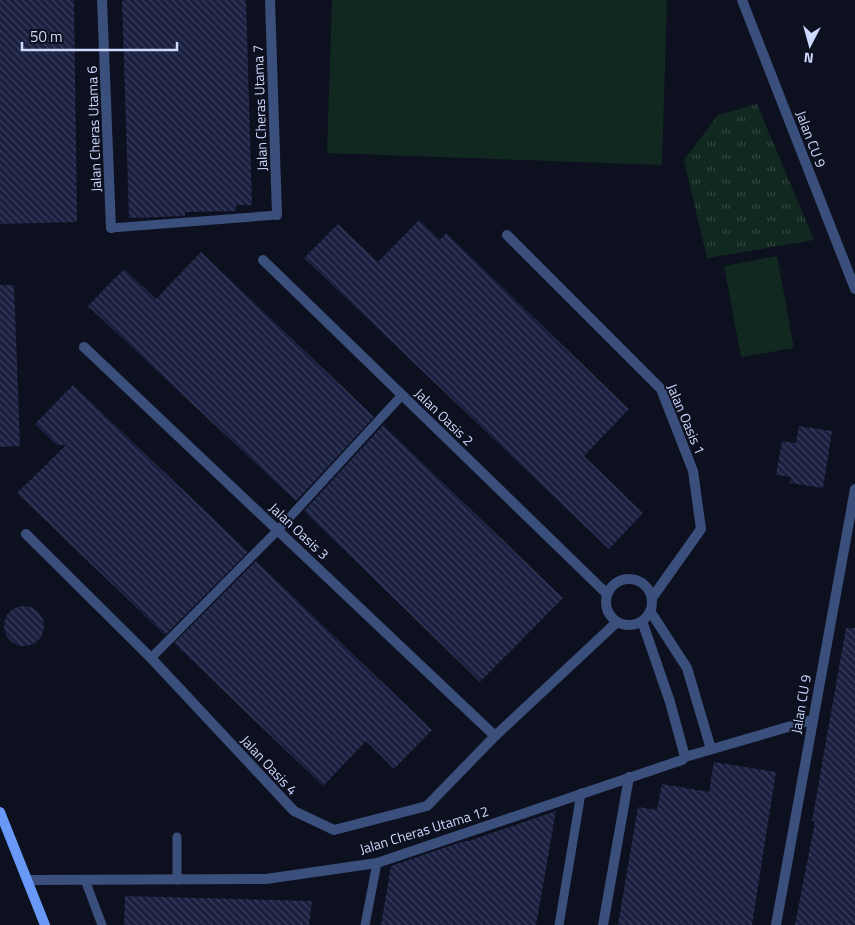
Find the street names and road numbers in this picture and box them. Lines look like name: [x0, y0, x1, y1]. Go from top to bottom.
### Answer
street label: Jalan Cheras Utama 7: [247, 45, 272, 171]
street label: Jalan Cheras Utama 6: [81, 65, 106, 192]
street label: Jalan CU 9: [791, 107, 832, 170]
street label: Jalan Oasis 1: [662, 380, 711, 458]
street label: Jalan Oasis 2: [410, 383, 479, 450]
street label: Jalan Oasis 3: [265, 497, 334, 564]
street label: Jalan CU 9: [785, 673, 816, 735]
street label: Jalan Oasis 4: [236, 730, 303, 799]
street label: Jalan Cheras Utama 12: [357, 800, 491, 859]

